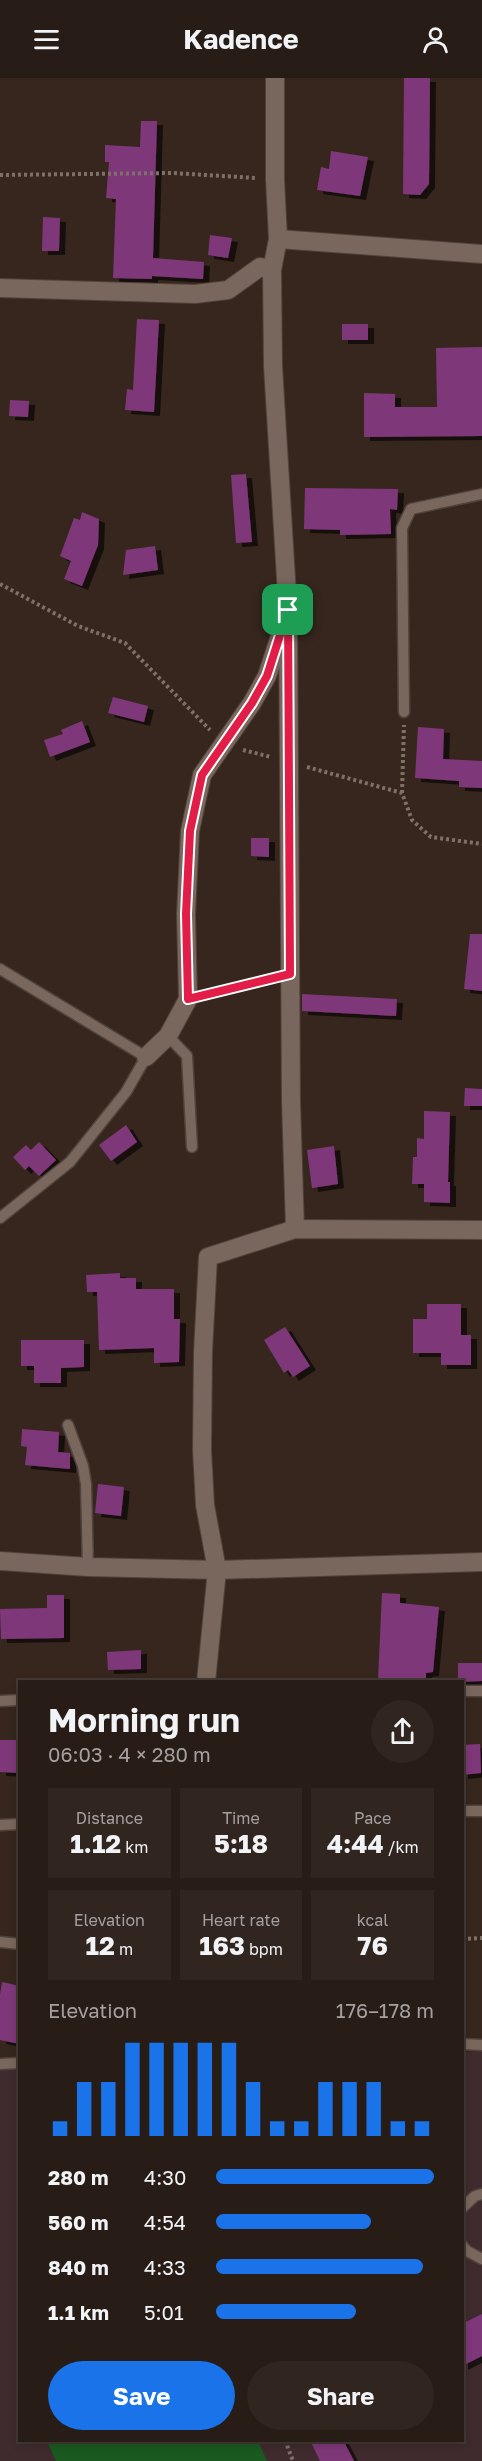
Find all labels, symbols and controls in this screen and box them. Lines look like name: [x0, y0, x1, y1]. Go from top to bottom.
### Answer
icon: menu: [30, 23, 63, 56]
text: Kadence: [183, 23, 299, 55]
icon: person: [419, 23, 452, 56]
pin: [262, 584, 313, 635]
icon: arrive: [271, 593, 304, 626]
text: Morning run: [48, 1700, 240, 1739]
button: share: [371, 1700, 434, 1763]
text: 06:03 · 4 × 280 m: [48, 1742, 211, 1766]
text: Distance: [76, 1808, 143, 1828]
text: Time: [222, 1808, 260, 1828]
text: Pace: [354, 1808, 391, 1828]
text: 1.12: [70, 1828, 121, 1859]
text: 5:18: [214, 1828, 268, 1859]
text: 4:44: [327, 1828, 384, 1859]
text: km: [121, 1837, 148, 1857]
text: /km: [384, 1837, 419, 1857]
text: Elevation: [74, 1910, 145, 1930]
text: Heart rate: [202, 1910, 280, 1930]
text: kcal: [357, 1910, 388, 1930]
text: 12: [86, 1930, 115, 1961]
text: 163: [199, 1930, 245, 1961]
text: 76: [357, 1930, 388, 1961]
text: m: [115, 1939, 133, 1959]
text: bpm: [245, 1939, 283, 1959]
text: Elevation: [48, 1998, 137, 2022]
text: 176–178 m: [336, 1998, 434, 2022]
text: 280 m: [48, 2165, 109, 2189]
text: 4:30: [144, 2165, 186, 2189]
text: 560 m: [48, 2210, 108, 2234]
text: 4:54: [144, 2210, 186, 2234]
text: 840 m: [48, 2255, 109, 2279]
text: 4:33: [144, 2255, 186, 2279]
text: 1.1 km: [48, 2300, 109, 2324]
text: 5:01: [144, 2300, 184, 2324]
button: Save: [48, 2361, 235, 2430]
button: Share: [247, 2361, 434, 2430]

